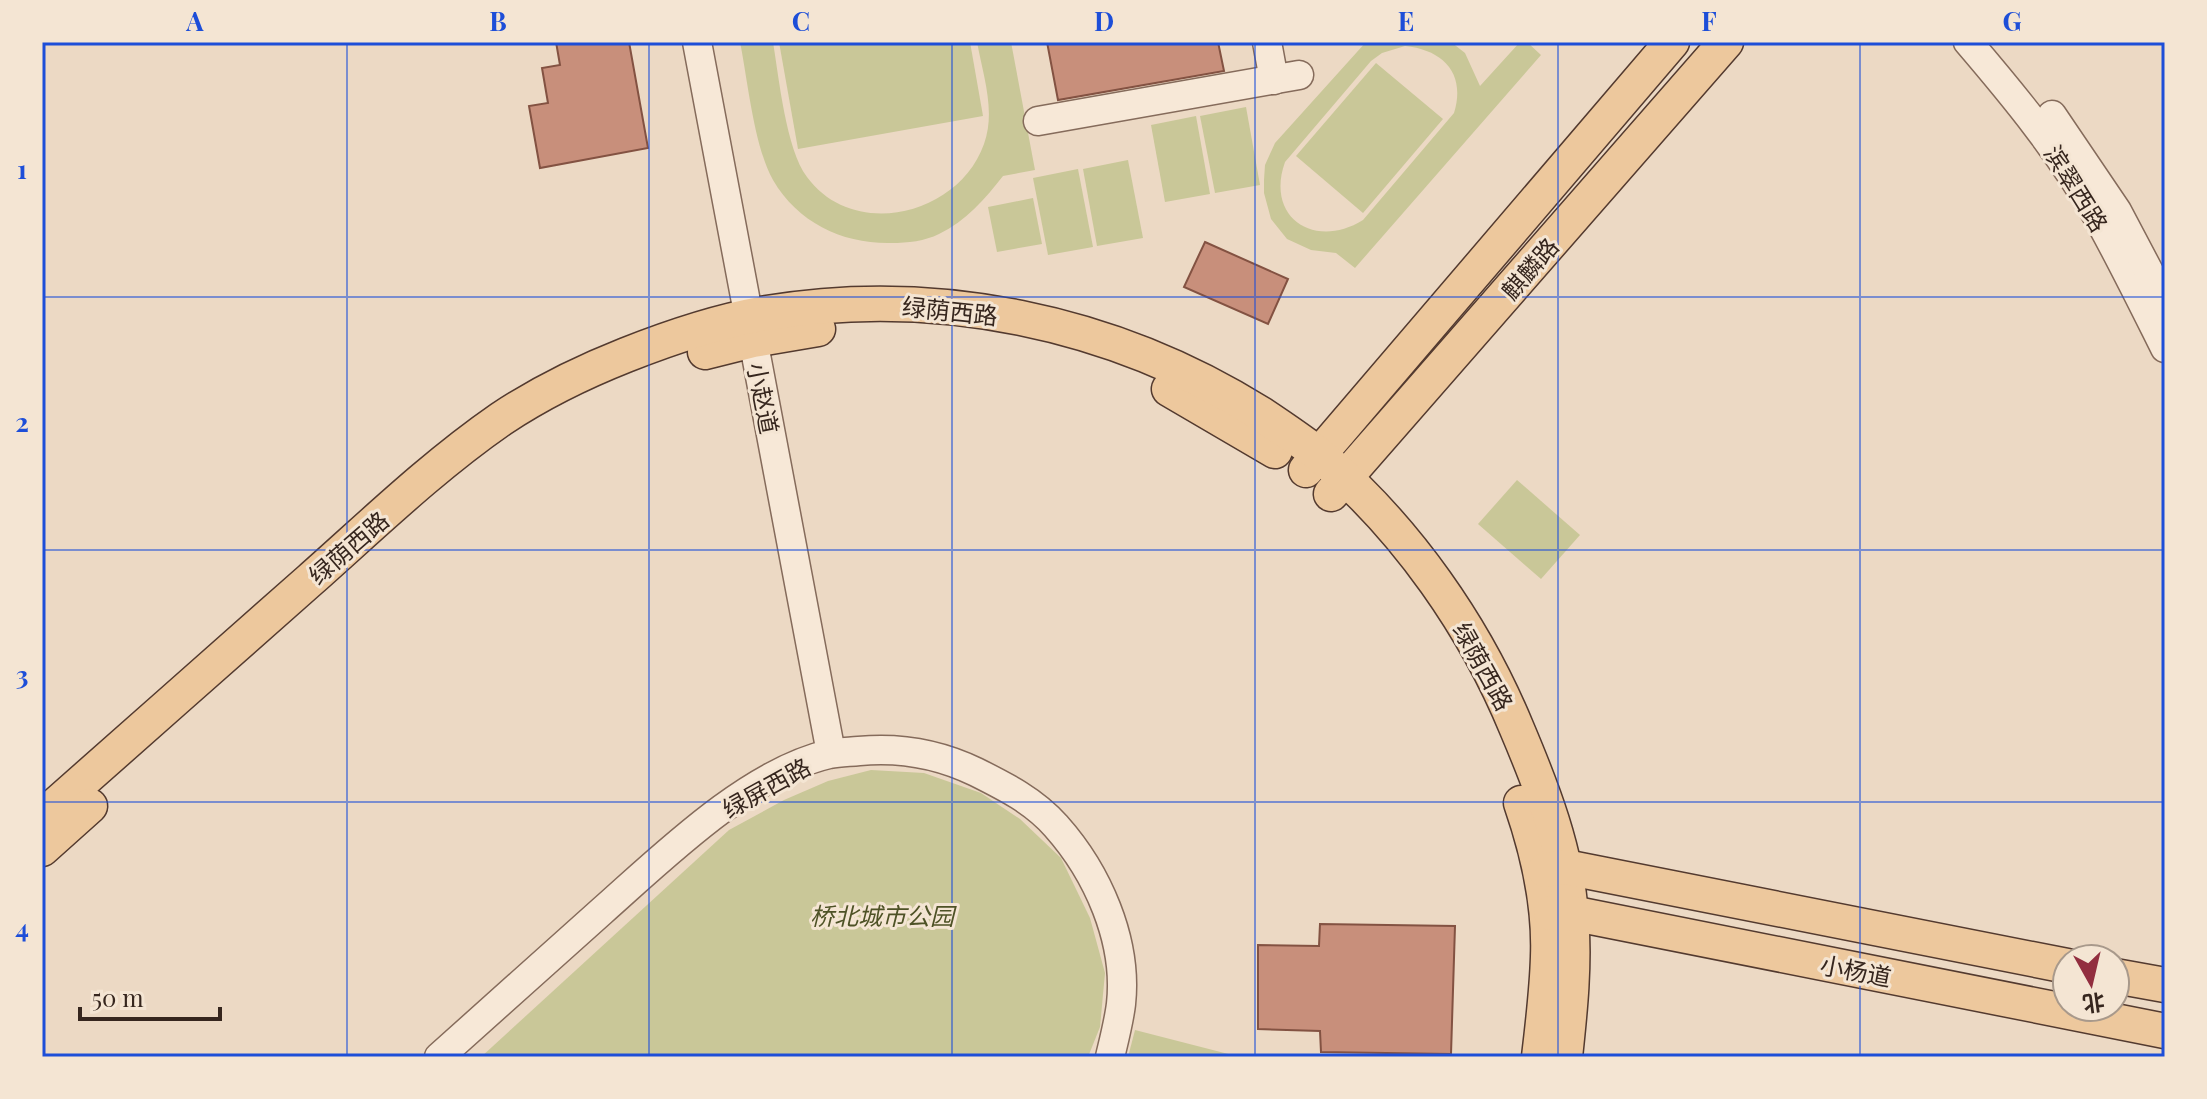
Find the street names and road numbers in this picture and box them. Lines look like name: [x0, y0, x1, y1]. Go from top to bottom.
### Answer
street label: 滨翠西路: [2038, 139, 2116, 237]
street label: 麒麟路: [1493, 230, 1565, 306]
street label: 绿荫西路: [901, 289, 999, 331]
street label: 小赵道: [741, 360, 787, 436]
street label: 绿荫西路: [301, 503, 395, 591]
street label: 绿荫西路: [1447, 616, 1521, 716]
street label: 绿屏西路: [716, 750, 816, 824]
street label: 小杨道: [1818, 947, 1894, 993]

